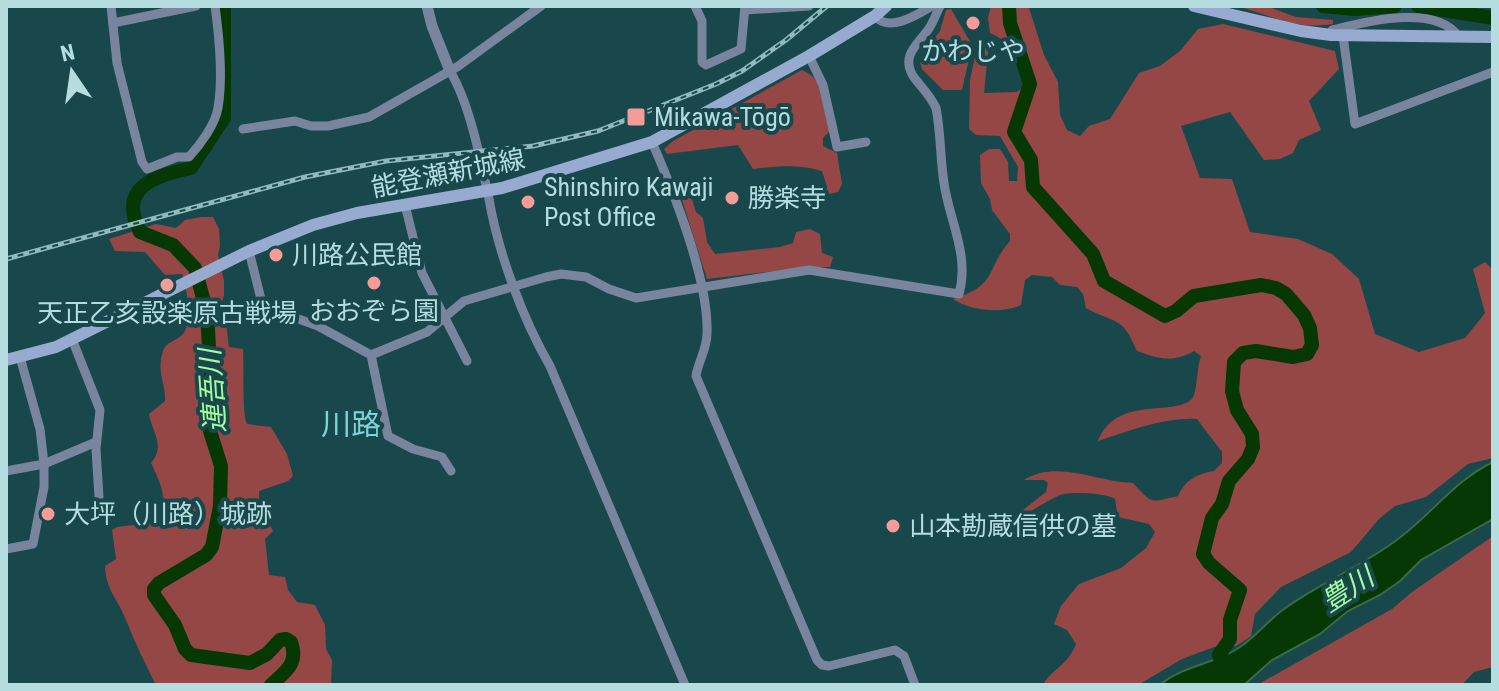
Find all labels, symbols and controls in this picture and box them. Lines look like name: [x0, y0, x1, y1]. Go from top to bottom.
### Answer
marker: かわじや: [964, 14, 982, 32]
north arrow: [32, 32, 112, 112]
place label: かわじや: [921, 36, 1025, 66]
text: N: [58, 39, 77, 67]
place label: Mikawa-Tōgō: [654, 102, 791, 132]
marker: Mikawa-Tōgō: [625, 106, 647, 128]
street label: 能登瀬新城線: [369, 143, 527, 203]
place label: Shinshiro Kawaji Post Office: [544, 172, 713, 232]
place label: 勝楽寺: [748, 183, 826, 213]
marker: 勝楽寺: [723, 189, 741, 207]
marker: Shinshiro Kawaji Post Office: [519, 193, 537, 211]
place label: 川路公民館: [292, 240, 422, 270]
marker: 川路公民館: [267, 246, 285, 264]
marker: おおぞら園: [365, 274, 383, 292]
marker: 天正乙亥設楽原古戦場: [158, 276, 176, 294]
place label: おおぞら園: [309, 296, 439, 326]
place label: 天正乙亥設楽原古戦場: [37, 298, 297, 328]
water label: 連吾川: [193, 345, 232, 434]
district label: 川路: [321, 407, 381, 442]
place label: 大坪（川路）城跡: [64, 499, 272, 529]
marker: 大坪（川路）城跡: [39, 505, 57, 523]
place label: 山本勘蔵信供の墓: [909, 511, 1117, 541]
marker: 山本勘蔵信供の墓: [884, 517, 902, 535]
water label: 豊川: [1315, 559, 1382, 619]

